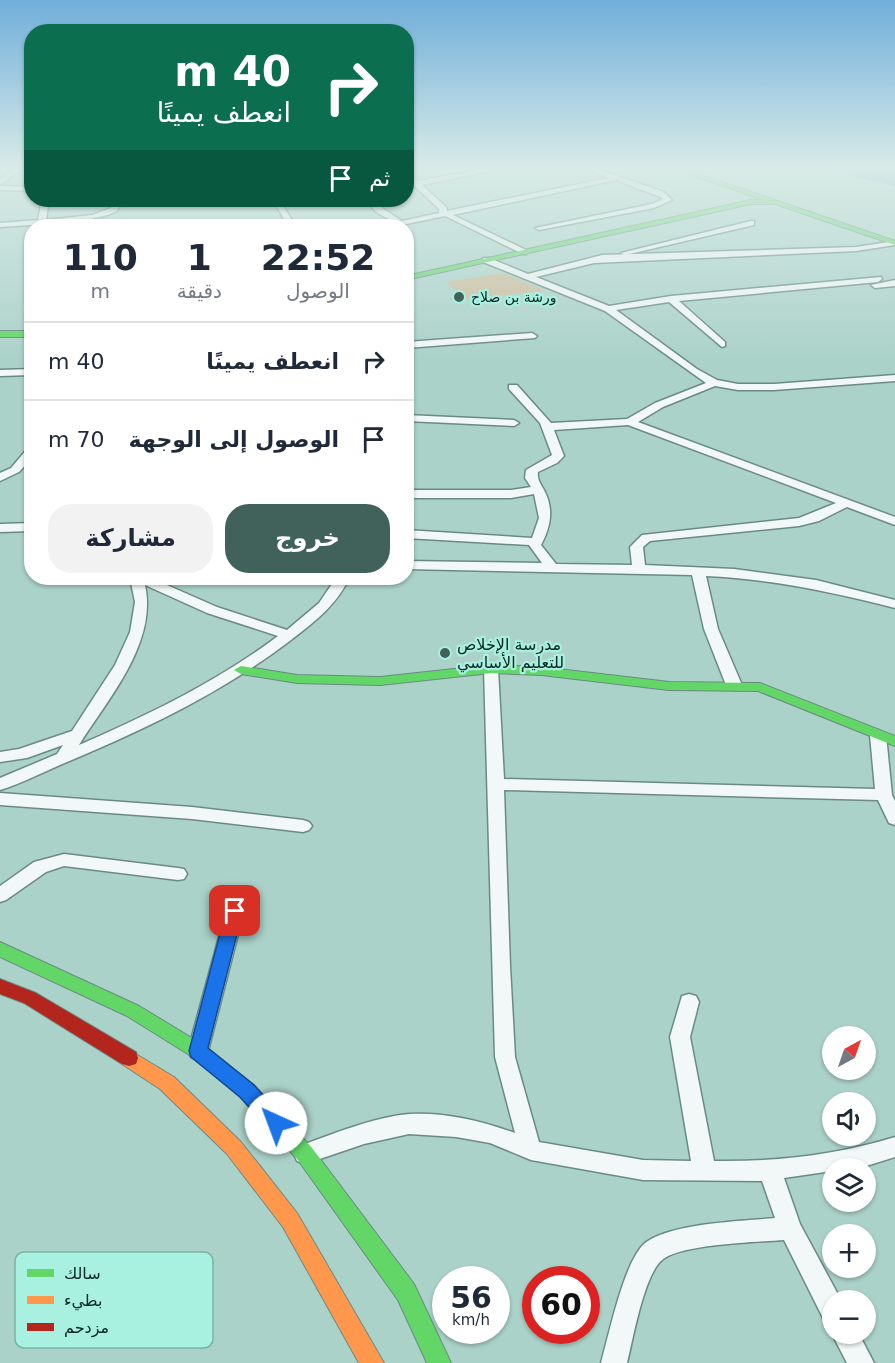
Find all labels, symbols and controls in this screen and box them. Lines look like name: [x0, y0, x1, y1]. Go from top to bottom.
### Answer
text: 40 m: [174, 47, 291, 96]
icon: right: [312, 48, 390, 126]
text: انعطف يمينًا: [157, 97, 291, 128]
icon: arrive: [324, 162, 357, 195]
text: ثم: [369, 166, 390, 191]
text: 110: [63, 237, 138, 278]
text: 1: [187, 237, 212, 278]
text: 22:52: [261, 237, 375, 278]
text: m: [91, 279, 110, 303]
text: دقيقة: [177, 279, 222, 303]
text: الوصول: [286, 279, 350, 303]
place label: ورشة بن صلاح: [471, 289, 557, 306]
marker: ورشة بن صلاح: [452, 290, 466, 304]
icon: right: [357, 345, 390, 378]
text: 40 m: [48, 349, 104, 374]
text: انعطف يمينًا: [206, 349, 339, 374]
icon: arrive: [357, 423, 390, 456]
text: 70 m: [48, 427, 104, 452]
text: الوصول إلى الوجهة: [129, 427, 339, 452]
button: مشاركة: [48, 504, 213, 573]
button: خروج: [225, 504, 390, 573]
place label: مدرسة الإخلاص للتعليم الأساسي: [457, 635, 564, 673]
marker: مدرسة الإخلاص للتعليم الأساسي: [438, 646, 452, 660]
pin: [209, 885, 260, 936]
icon: arrive: [218, 894, 251, 927]
north arrow: [822, 1026, 876, 1080]
map controls: [822, 1026, 876, 1344]
position arrow: [244, 1091, 308, 1155]
button: sound: [822, 1092, 876, 1146]
button: layers: [822, 1158, 876, 1212]
button: +: [822, 1224, 876, 1278]
legend: [15, 1252, 213, 1348]
text: سالك: [64, 1264, 101, 1283]
speed limit sign: 60: [522, 1266, 600, 1344]
text: 56: [450, 1280, 492, 1315]
button: −: [822, 1290, 876, 1344]
text: بطيء: [64, 1291, 102, 1311]
text: km/h: [452, 1311, 490, 1329]
text: مزدحم: [64, 1318, 109, 1338]

